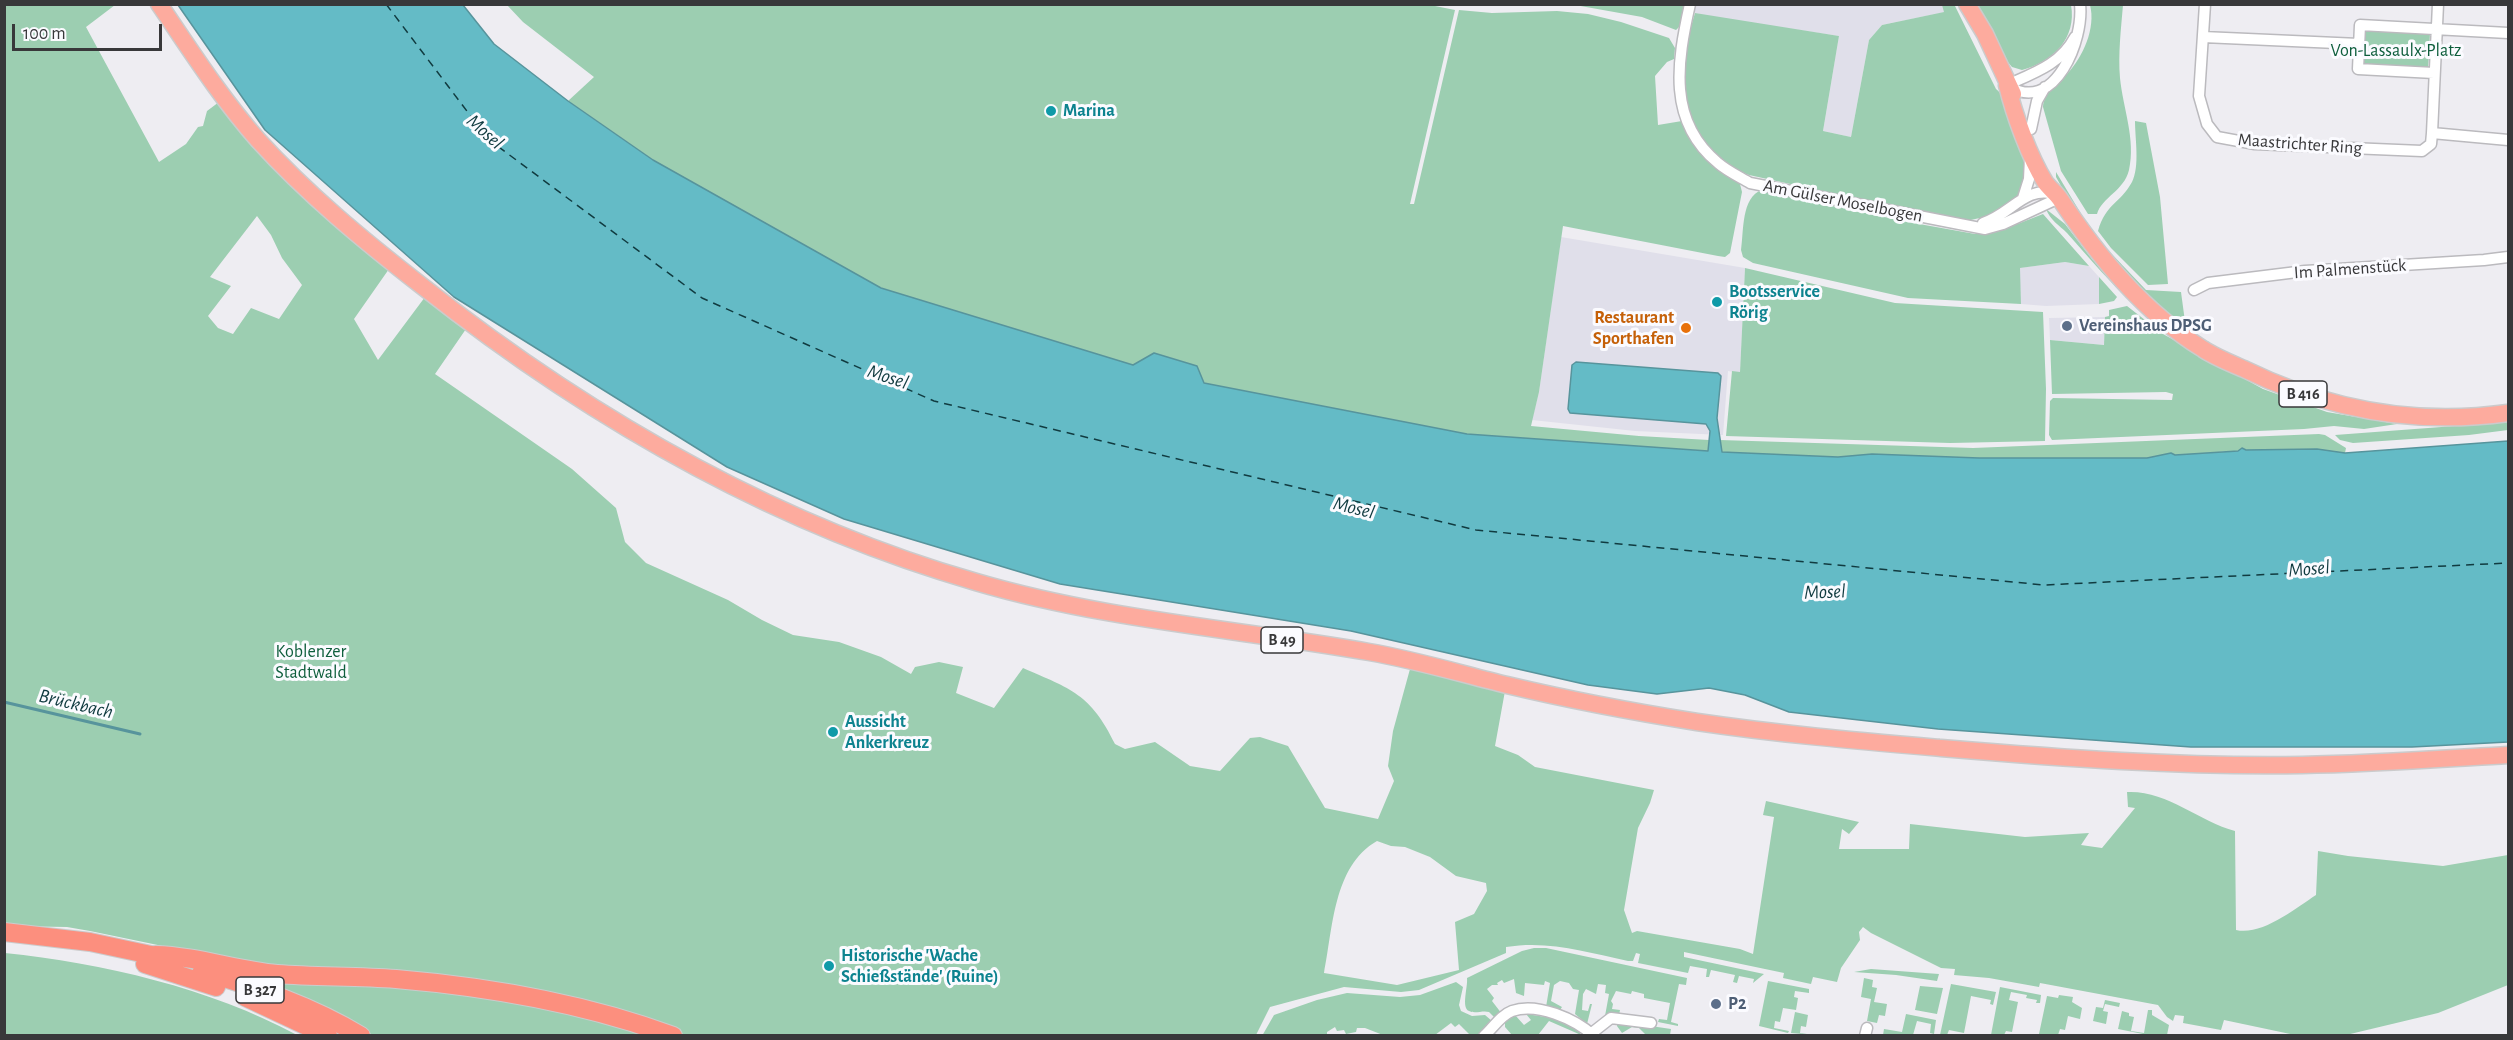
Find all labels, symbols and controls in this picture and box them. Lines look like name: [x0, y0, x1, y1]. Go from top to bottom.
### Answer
scale bar: [15, 12, 165, 50]
text: 100 m: [23, 25, 66, 43]
park label: Von-Lassaulx-Platz: [2331, 40, 2461, 62]
place label: Marina: [1063, 100, 1115, 122]
marker: Marina: [1044, 104, 1058, 118]
water label: Mosel: [461, 109, 509, 155]
street label: Maastrichter Ring: [2237, 129, 2363, 159]
street label: Am Gülser Moselbogen: [1761, 175, 1925, 227]
street label: Im Palmenstück: [2293, 254, 2407, 284]
place label: Bootsservice Rörig: [1729, 281, 1820, 324]
marker: Bootsservice Rörig: [1710, 295, 1724, 309]
place label: Restaurant Sporthafen: [1593, 307, 1674, 350]
place label: Vereinshaus DPSG: [2079, 315, 2212, 337]
marker: Vereinshaus DPSG: [2060, 319, 2074, 333]
marker: Restaurant Sporthafen: [1679, 321, 1693, 335]
water label: Mosel: [864, 359, 912, 395]
road number: B 416: [2279, 381, 2327, 407]
water label: Mosel: [1331, 491, 1377, 525]
water label: Mosel: [2287, 555, 2331, 583]
water label: Mosel: [1804, 579, 1846, 605]
road number: B 49: [1261, 627, 1303, 653]
park label: Koblenzer Stadtwald: [275, 641, 347, 684]
water label: Brückbach: [36, 684, 116, 724]
place label: Aussicht Ankerkreuz: [845, 711, 929, 754]
marker: Aussicht Ankerkreuz: [826, 725, 840, 739]
place label: Historische 'Wache Schießstände' (Ruine): [841, 945, 999, 988]
marker: Historische 'Wache Schießstände' (Ruine): [822, 959, 836, 973]
road number: B 327: [236, 977, 284, 1003]
place label: P2: [1728, 993, 1746, 1015]
marker: P2: [1709, 997, 1723, 1011]

